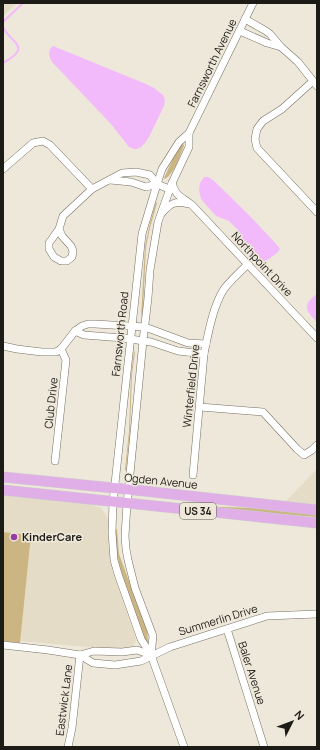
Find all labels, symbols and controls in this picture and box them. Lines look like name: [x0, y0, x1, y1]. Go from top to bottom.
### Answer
street label: Farnsworth Avenue: [184, 15, 240, 110]
street label: Northpoint Drive: [228, 228, 297, 300]
street label: Farnsworth Road: [108, 291, 131, 377]
street label: Winterfield Drive: [179, 343, 202, 428]
street label: Club Drive: [40, 376, 61, 429]
street label: Ogden Avenue: [124, 469, 199, 492]
road number: US 34: [180, 503, 216, 519]
place label: KinderCare: [22, 529, 83, 544]
marker: KinderCare: [9, 532, 19, 542]
street label: Summerlin Drive: [176, 600, 260, 639]
street label: Baler Avenue: [235, 639, 270, 707]
street label: Eastwick Lane: [52, 663, 75, 737]
north arrow: [272, 702, 312, 742]
text: N: [292, 707, 308, 723]

